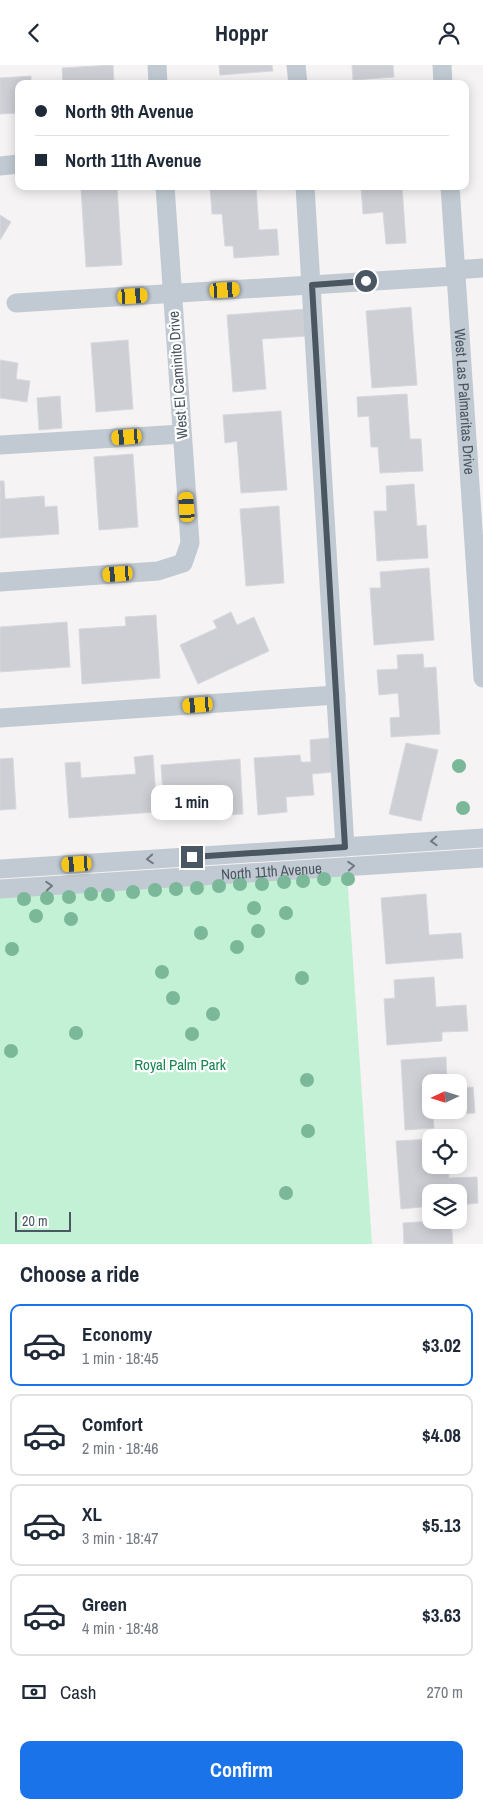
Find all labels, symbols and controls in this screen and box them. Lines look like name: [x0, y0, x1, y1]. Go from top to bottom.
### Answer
text: Hoppr: [215, 18, 268, 48]
icon: back: [20, 19, 48, 47]
icon: person: [435, 19, 463, 47]
text: North 9th Avenue: [65, 98, 194, 124]
text: North 11th Avenue: [65, 147, 202, 173]
route start: [355, 270, 377, 292]
car: [209, 282, 240, 298]
car: [117, 288, 148, 304]
street label: West El Caminito Drive: [163, 310, 192, 440]
street label: West Las Palmaritas Drive: [450, 328, 480, 475]
car: [111, 428, 142, 446]
car: [178, 492, 195, 522]
car: [102, 565, 133, 583]
car: [182, 696, 213, 714]
callout: 1 min: [151, 785, 233, 819]
text: 1 min: [175, 791, 209, 813]
one-way arrow: [430, 836, 438, 847]
route end: [181, 846, 203, 868]
one-way arrow: [146, 854, 154, 865]
car: [61, 856, 92, 872]
street label: North 11th Avenue: [220, 857, 323, 885]
one-way arrow: [347, 861, 355, 872]
one-way arrow: [45, 880, 53, 891]
park label: Royal Palm Park: [134, 1054, 227, 1075]
north arrow: [422, 1074, 468, 1119]
map controls: [422, 1074, 467, 1229]
button: locate: [422, 1129, 467, 1174]
button: layers: [422, 1184, 467, 1229]
scale bar: [15, 1209, 71, 1232]
text: 20 m: [22, 1212, 48, 1230]
text: Choose a ride: [20, 1259, 139, 1289]
text: Economy: [82, 1321, 152, 1347]
icon: car: [22, 1323, 67, 1368]
text: $3.02: [422, 1332, 461, 1358]
text: 1 min · 18:45: [82, 1347, 159, 1369]
text: Comfort: [82, 1411, 143, 1437]
icon: car: [22, 1413, 67, 1458]
text: $4.08: [422, 1422, 461, 1448]
text: 2 min · 18:46: [82, 1437, 159, 1459]
text: XL: [82, 1501, 102, 1527]
icon: car: [22, 1503, 67, 1548]
text: $5.13: [422, 1512, 461, 1538]
text: 3 min · 18:47: [82, 1527, 159, 1549]
text: Green: [82, 1591, 127, 1617]
icon: car: [22, 1593, 67, 1638]
text: $3.63: [422, 1602, 461, 1628]
text: 4 min · 18:48: [82, 1617, 159, 1639]
icon: cash: [20, 1678, 48, 1706]
text: Cash: [60, 1679, 96, 1705]
text: 270 m: [427, 1681, 463, 1703]
button: Confirm: [20, 1741, 463, 1799]

